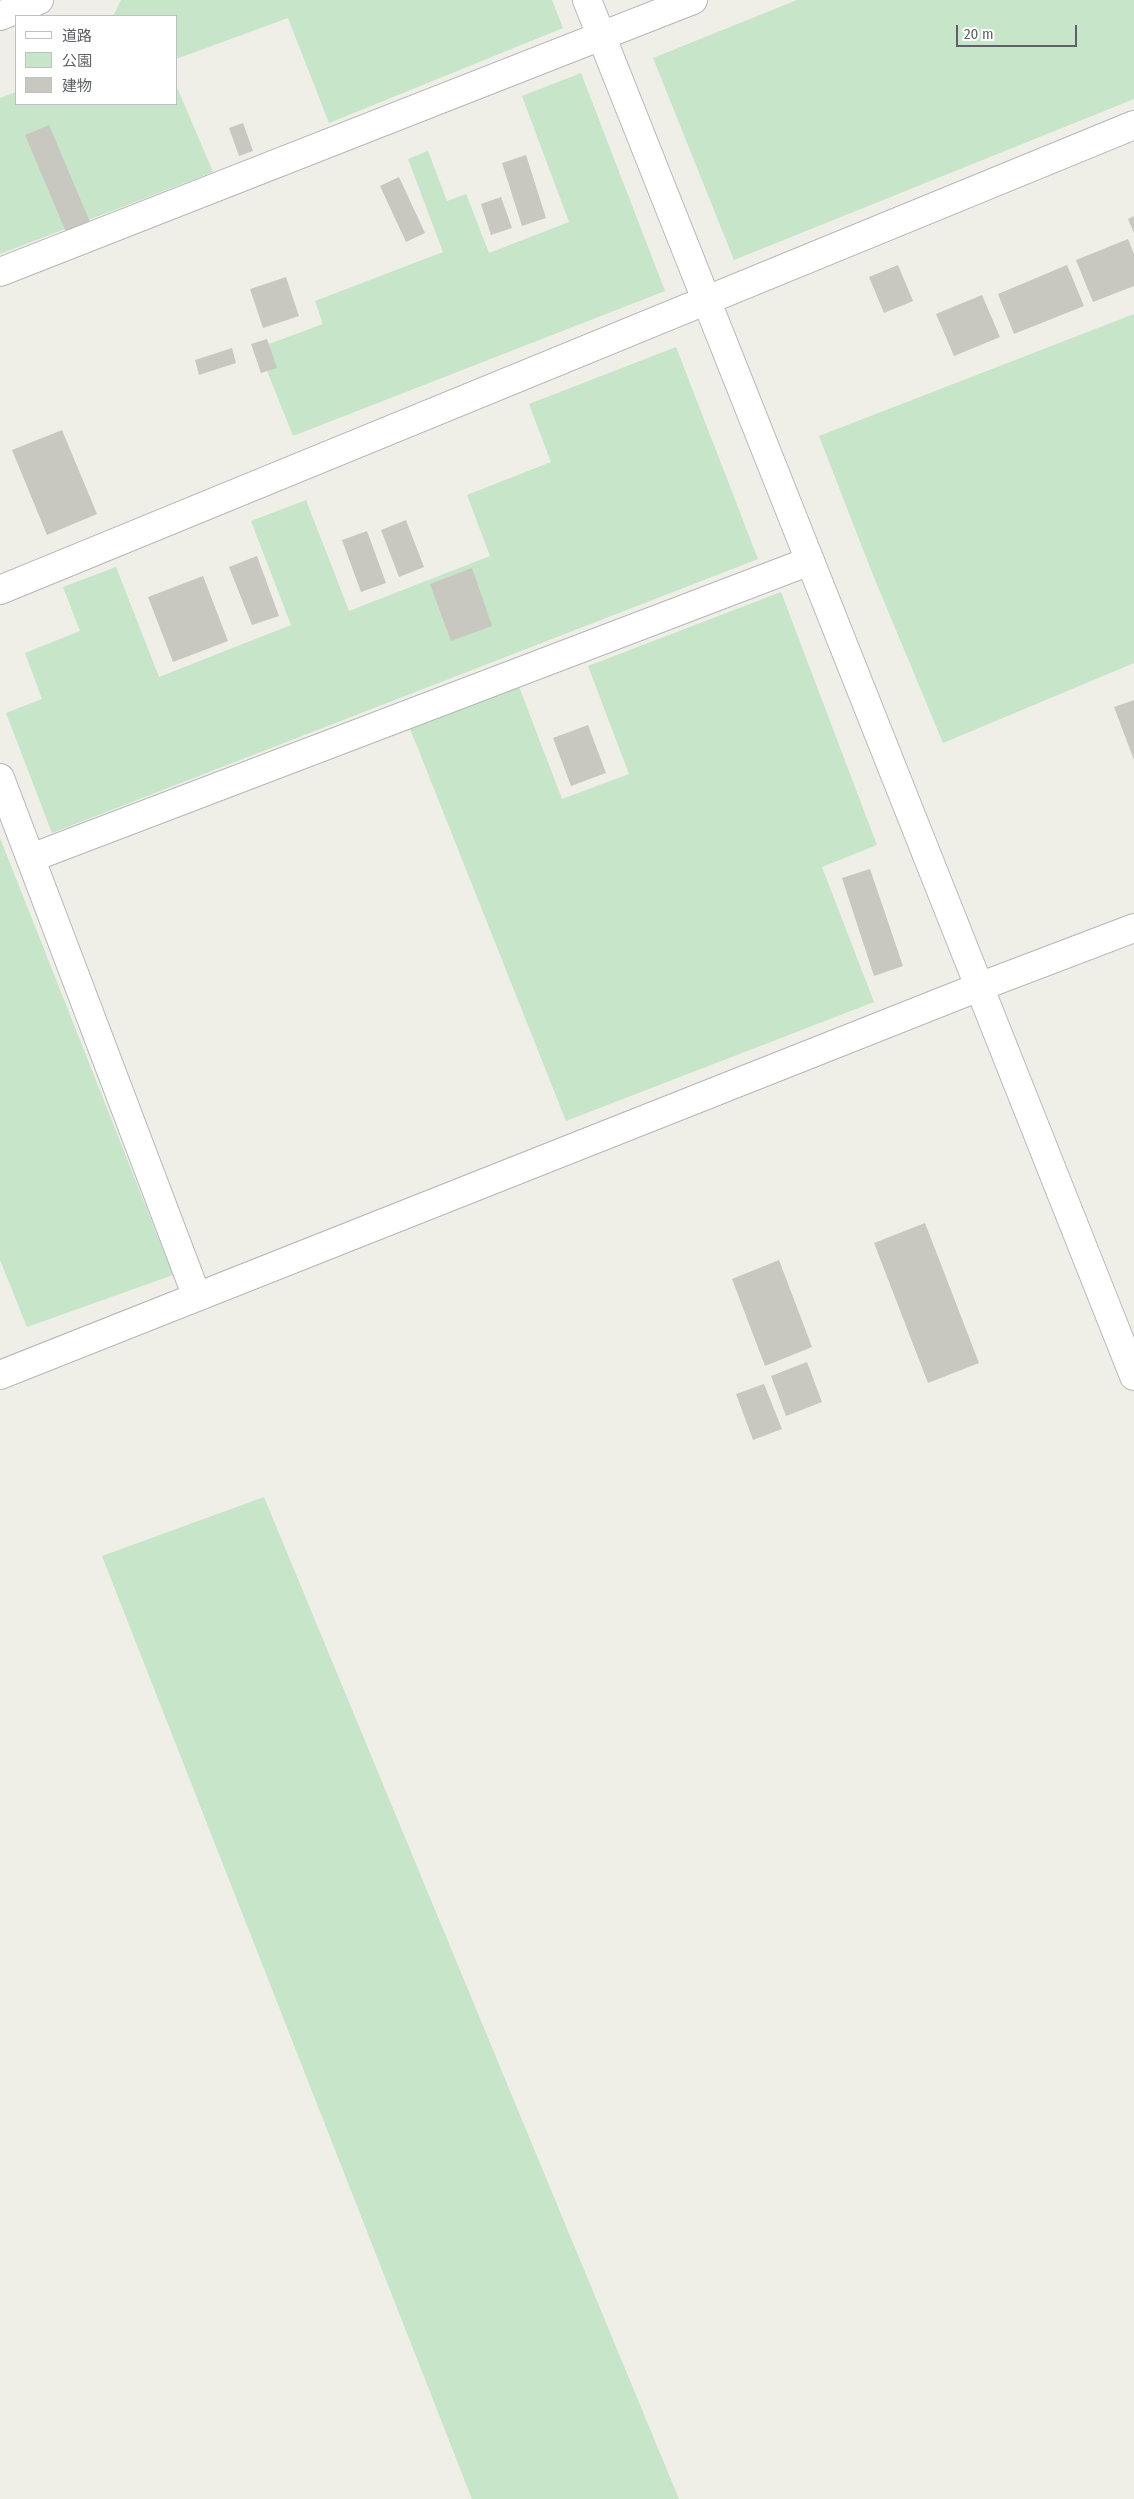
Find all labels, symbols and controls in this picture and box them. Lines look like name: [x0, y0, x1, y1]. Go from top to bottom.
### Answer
legend: [15, 15, 178, 105]
scale bar: [959, 15, 1080, 47]
text: 20 m: [964, 25, 994, 43]
text: 道路: [62, 27, 92, 45]
text: 公園: [62, 52, 92, 70]
text: 建物: [62, 77, 92, 95]

